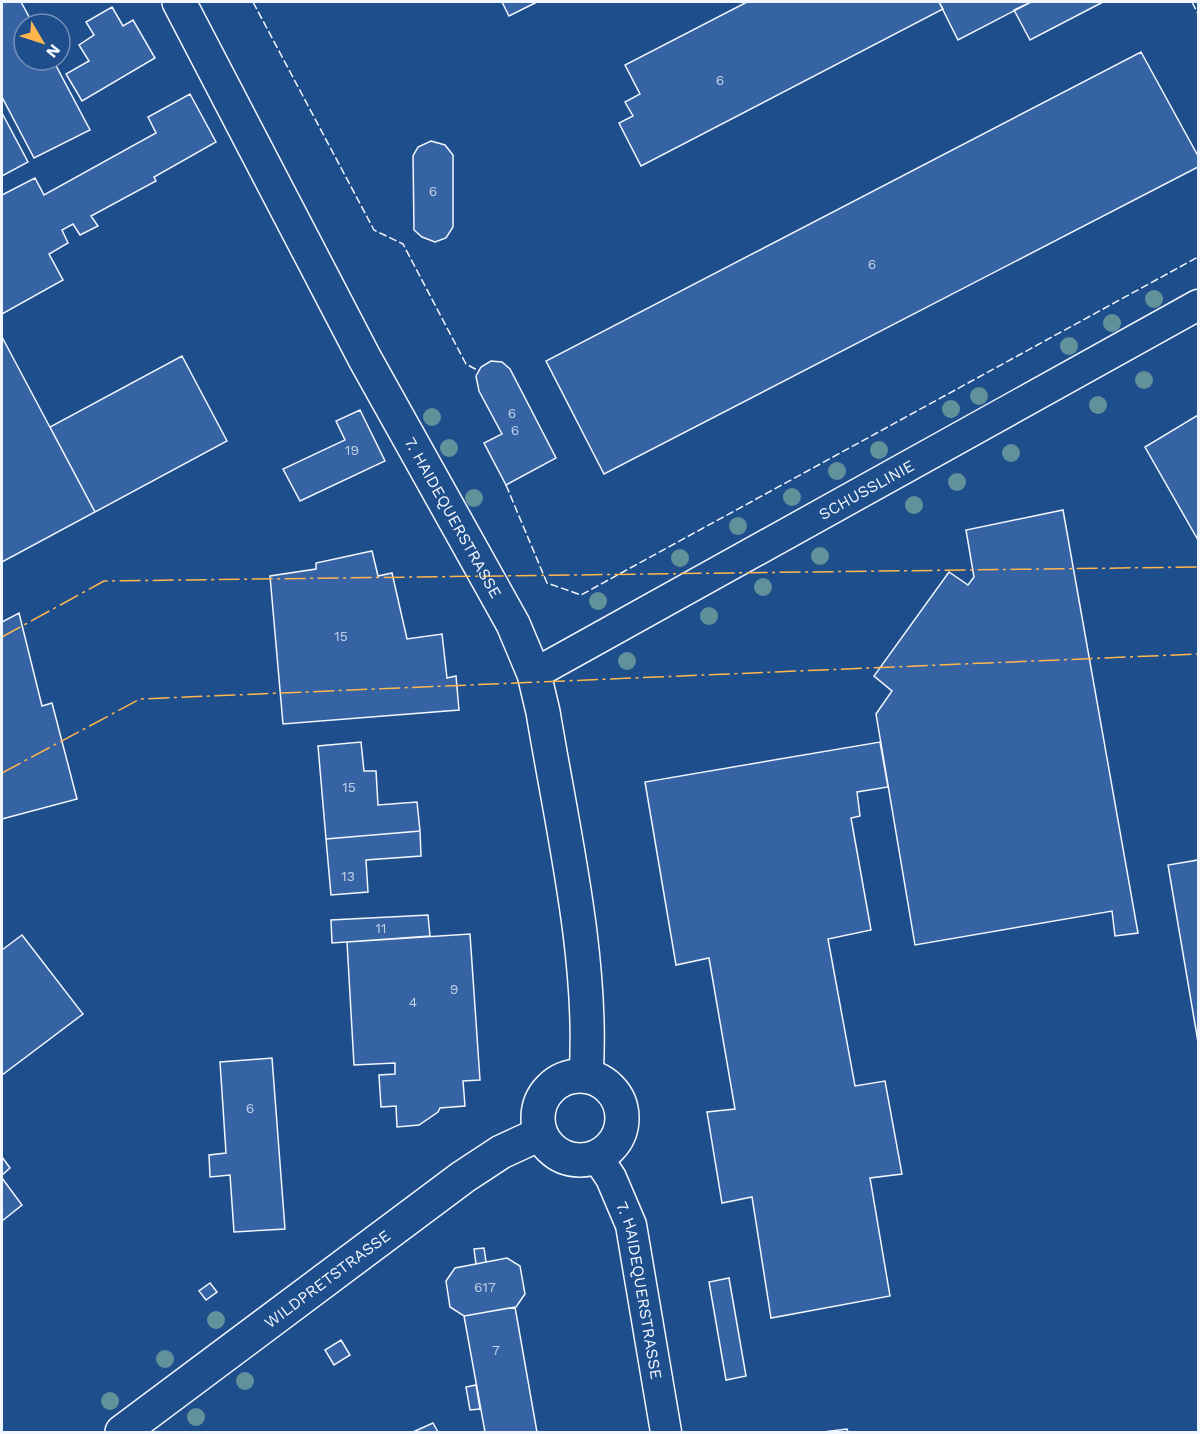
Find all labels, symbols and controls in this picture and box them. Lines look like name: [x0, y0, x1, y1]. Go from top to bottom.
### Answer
north arrow: [12, 12, 72, 72]
text: N: [42, 41, 64, 62]
house number: 6: [716, 72, 724, 88]
house number: 6: [429, 183, 437, 199]
house number: 6: [868, 256, 876, 272]
house number: 6: [508, 405, 516, 421]
house number: 6: [511, 422, 519, 438]
street label: 7. HAIDEQUERSTRASSE: [401, 434, 506, 601]
house number: 19: [345, 442, 359, 458]
street label: SCHUSSLINIE: [815, 455, 917, 523]
house number: 15: [334, 628, 348, 644]
house number: 15: [342, 779, 356, 795]
house number: 13: [341, 868, 355, 884]
house number: 11: [376, 920, 386, 936]
house number: 9: [450, 981, 458, 997]
house number: 4: [409, 994, 417, 1010]
house number: 6: [246, 1100, 254, 1116]
street label: 7. HAIDEQUERSTRASSE: [613, 1198, 666, 1381]
street label: WILDPRETSTRASSE: [260, 1225, 394, 1332]
house number: 617: [474, 1279, 496, 1295]
house number: 7: [492, 1342, 500, 1358]

